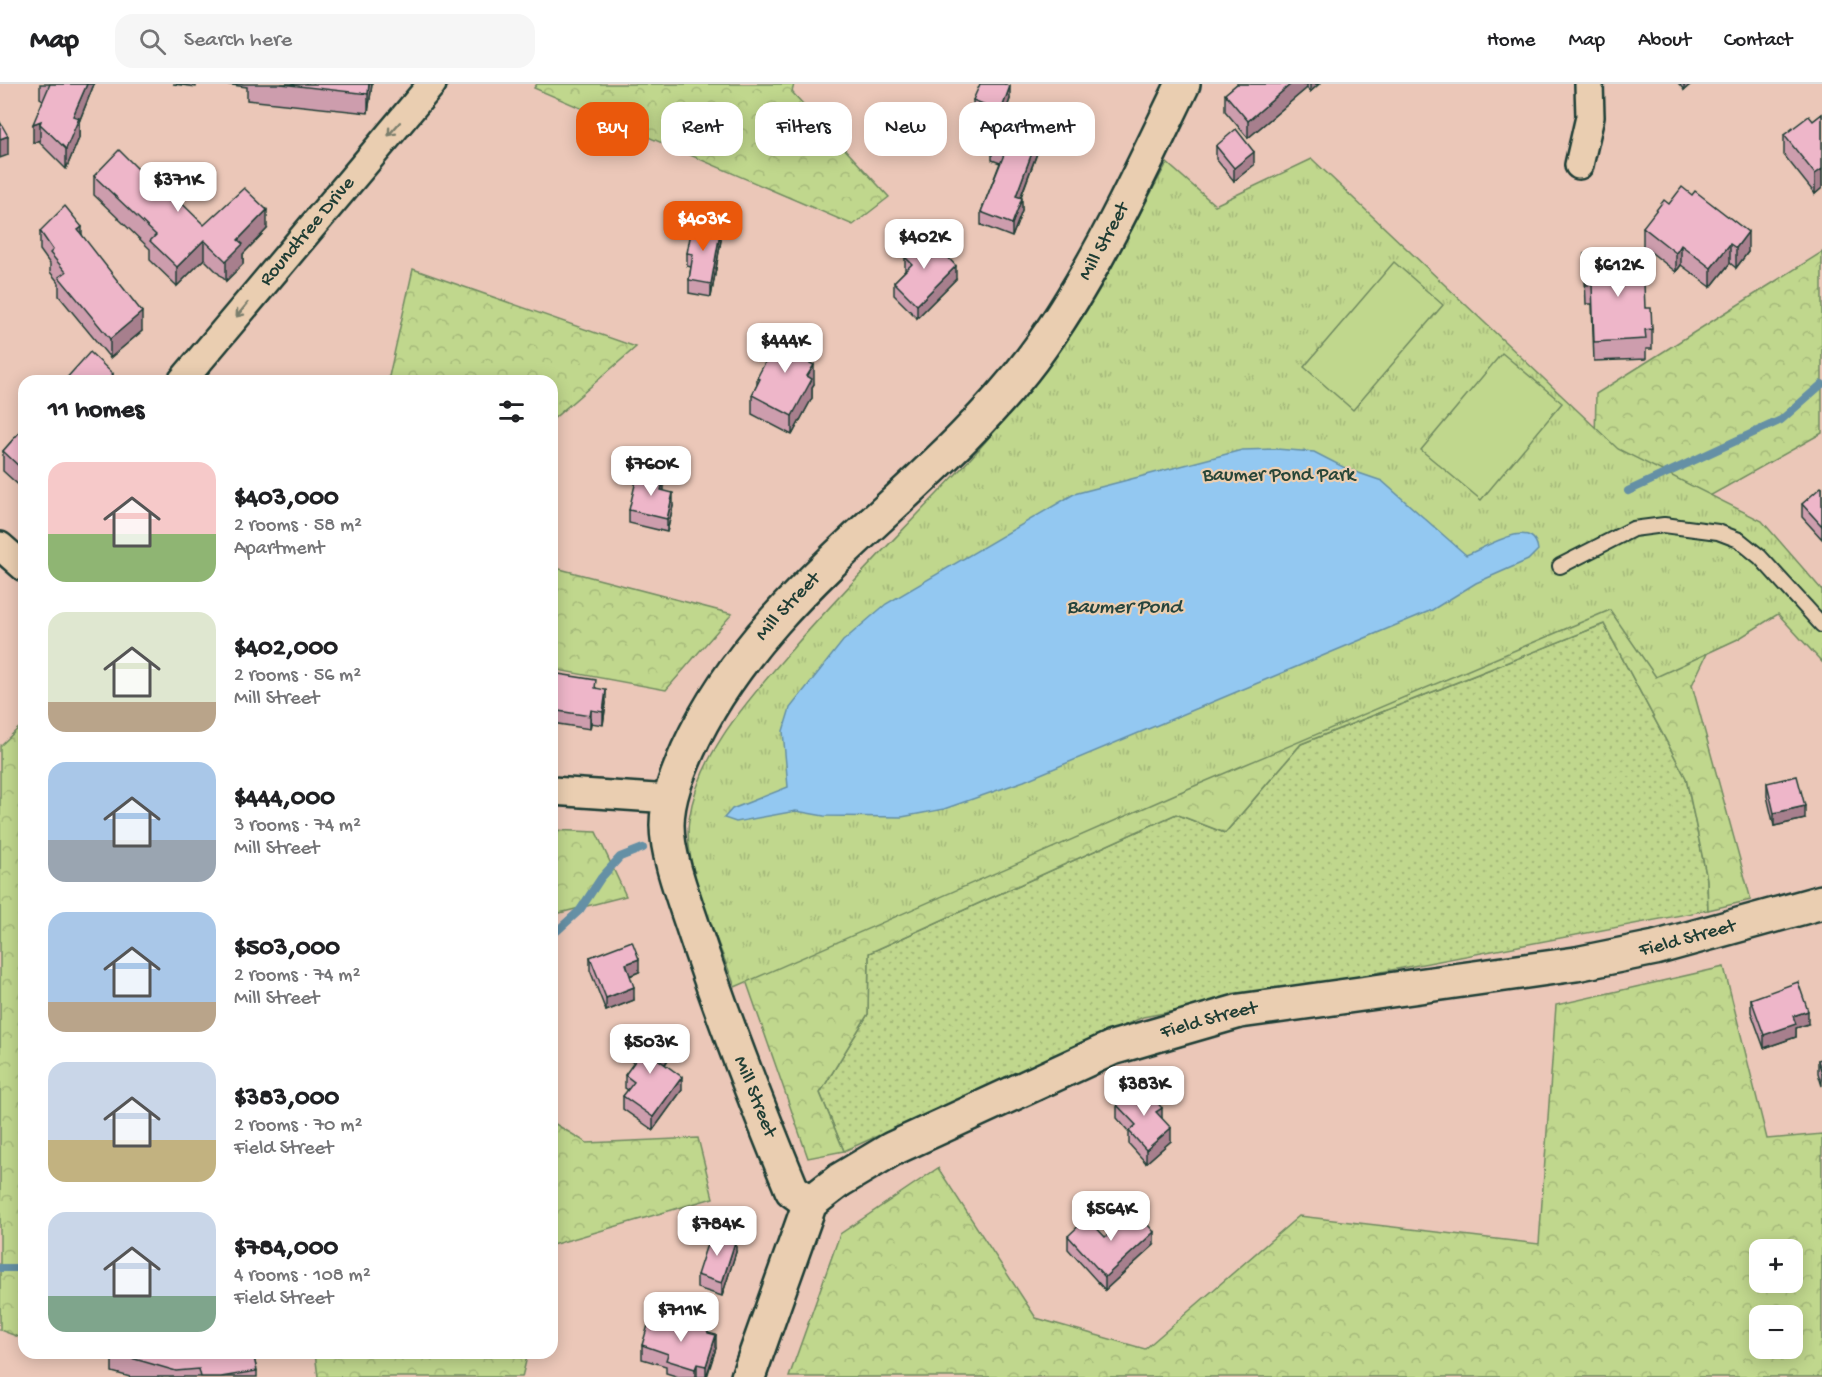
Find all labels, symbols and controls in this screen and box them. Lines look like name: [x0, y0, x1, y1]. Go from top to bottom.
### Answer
search box: [115, 14, 535, 68]
text: Map: [30, 25, 79, 58]
icon: search: [136, 25, 169, 58]
text: Search here: [184, 28, 292, 54]
text: Home: [1487, 29, 1535, 54]
text: Map: [1568, 29, 1605, 54]
text: About: [1638, 29, 1691, 54]
text: Contact: [1724, 29, 1792, 54]
chip: Buy: [576, 102, 649, 156]
chip: Rent: [661, 102, 743, 156]
chip: Filters: [755, 102, 852, 156]
chip: New: [864, 102, 947, 156]
chip: Apartment: [959, 102, 1095, 156]
one-way arrow: [387, 121, 401, 136]
pin: $371K: [136, 162, 220, 213]
text: $371K: [154, 170, 202, 193]
street label: Roundtree Drive: [255, 172, 361, 291]
street label: Mill Street: [1074, 197, 1136, 285]
pin: $403K: [661, 201, 745, 252]
text: $403K: [677, 209, 729, 232]
pin: $402K: [882, 219, 966, 270]
text: $402K: [899, 227, 949, 250]
pin: $612K: [1576, 247, 1660, 298]
text: $612K: [1594, 255, 1642, 278]
one-way arrow: [235, 302, 248, 318]
pin: $444K: [743, 323, 827, 374]
text: $444K: [761, 331, 809, 354]
icon: filters: [495, 395, 528, 428]
text: 11 homes: [48, 396, 144, 427]
pin: $760K: [609, 446, 693, 497]
text: $760K: [625, 454, 677, 477]
park label: Baumer Pond Park: [1202, 465, 1357, 488]
text: $403,000: [234, 484, 339, 515]
icon: home: [96, 486, 168, 558]
text: 2 rooms · 58 m²: [234, 515, 362, 538]
text: Apartment: [234, 538, 324, 561]
street label: Mill Street: [751, 566, 827, 646]
water label: Baumer Pond: [1066, 596, 1184, 621]
text: $402,000: [234, 634, 338, 665]
icon: home: [96, 636, 168, 708]
text: 2 rooms · 56 m²: [234, 665, 361, 688]
text: Mill Street: [234, 688, 319, 711]
text: $444,000: [234, 784, 335, 815]
icon: home: [96, 786, 168, 858]
text: 3 rooms · 74 m²: [234, 815, 361, 838]
text: Mill Street: [234, 838, 319, 861]
street label: Field Street: [1636, 914, 1740, 963]
text: $503,000: [234, 934, 340, 965]
icon: home: [96, 936, 168, 1008]
text: 2 rooms · 74 m²: [234, 965, 360, 988]
text: Mill Street: [234, 988, 319, 1011]
street label: Field Street: [1157, 997, 1260, 1045]
pin: $503K: [608, 1024, 692, 1075]
text: $503K: [624, 1032, 676, 1055]
street label: Mill Street: [727, 1053, 781, 1142]
pin: $383K: [1102, 1066, 1186, 1117]
text: $383K: [1118, 1074, 1170, 1097]
text: $383,000: [234, 1084, 339, 1115]
icon: home: [96, 1086, 168, 1158]
text: 2 rooms · 70 m²: [234, 1115, 362, 1138]
text: Field Street: [234, 1138, 333, 1161]
pin: $564K: [1069, 1191, 1153, 1242]
text: $564K: [1086, 1199, 1136, 1222]
pin: $784K: [675, 1206, 759, 1257]
text: $784K: [692, 1214, 742, 1237]
text: $784,000: [234, 1234, 338, 1265]
icon: home: [96, 1236, 168, 1308]
map controls: [1749, 1239, 1803, 1359]
button: +: [1749, 1239, 1803, 1293]
text: 4 rooms · 108 m²: [234, 1265, 371, 1288]
text: Field Street: [234, 1288, 333, 1311]
pin: $711K: [639, 1292, 723, 1343]
text: $711K: [658, 1300, 704, 1323]
button: −: [1749, 1305, 1803, 1359]

